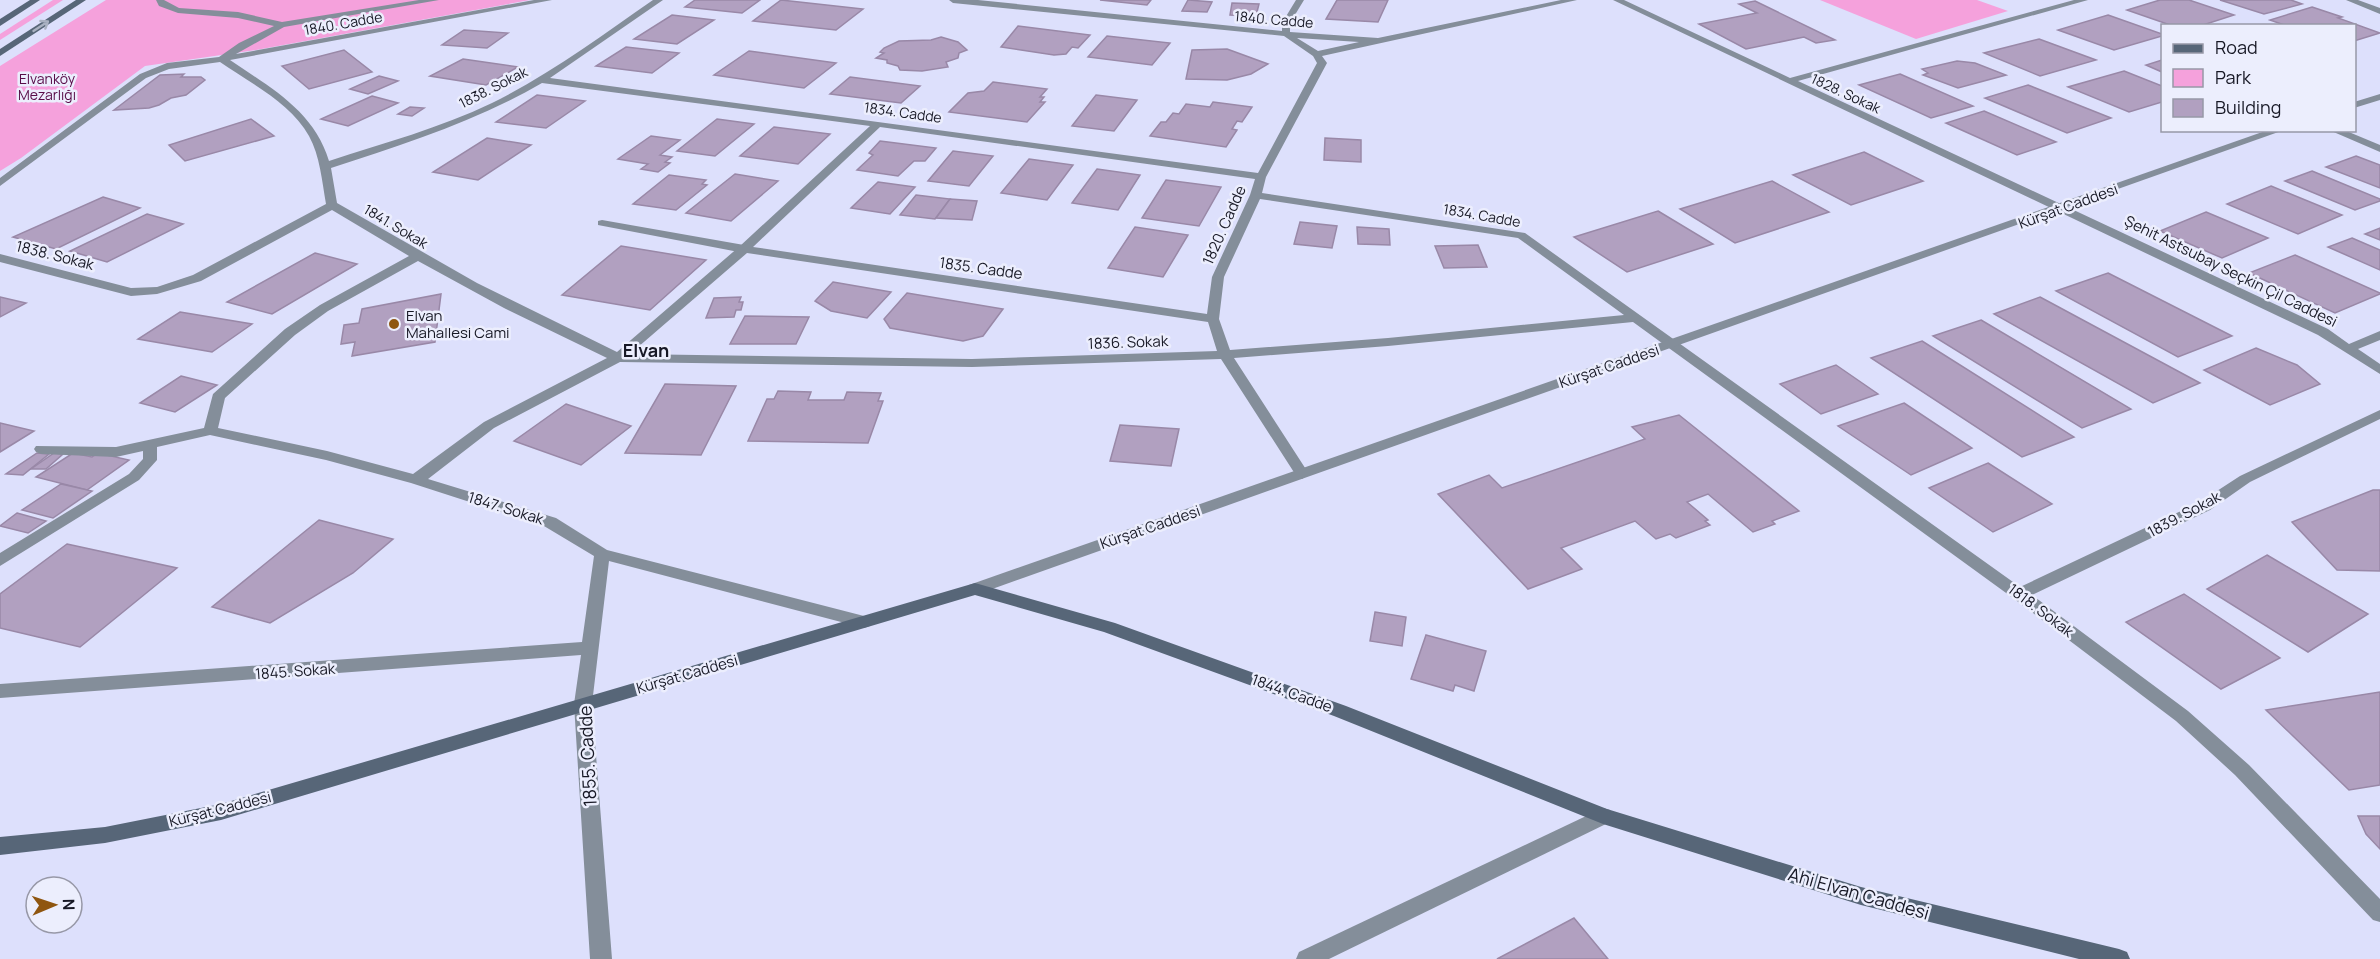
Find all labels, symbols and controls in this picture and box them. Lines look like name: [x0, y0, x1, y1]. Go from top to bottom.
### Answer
street label: 1840. Cadde: [1234, 6, 1314, 32]
street label: 1840. Cadde: [302, 7, 384, 39]
one-way arrow: [32, 20, 49, 32]
legend: [2161, 24, 2356, 132]
text: Road: [2215, 35, 2258, 59]
street label: 1838. Sokak: [456, 61, 531, 112]
text: Park: [2215, 65, 2252, 89]
park label: Elvanköy Mezarlığı: [18, 69, 76, 104]
street label: 1828. Sokak: [1808, 69, 1885, 118]
text: Building: [2215, 95, 2281, 119]
street label: 1834. Cadde: [863, 97, 943, 127]
street label: Kürşat Caddesi: [2015, 178, 2121, 234]
street label: 1820. Cadde: [1197, 182, 1251, 268]
street label: 1841. Sokak: [360, 199, 433, 253]
street label: 1834. Cadde: [1442, 199, 1522, 231]
street label: Şehit Astsubay Seçkin Çil Caddesi: [2121, 210, 2341, 332]
street label: 1838. Sokak: [14, 235, 97, 275]
street label: 1835. Cadde: [938, 252, 1024, 284]
place label: Elvan Mahallesi Cami: [406, 305, 510, 343]
marker: Elvan Mahallesi Cami: [387, 317, 401, 331]
street label: 1836. Sokak: [1088, 330, 1169, 354]
district label: Elvan: [623, 338, 669, 362]
street label: Kürşat Caddesi: [1556, 339, 1662, 393]
street label: 1839. Sokak: [2144, 486, 2225, 542]
street label: 1847. Sokak: [466, 487, 547, 530]
street label: Kürşat Caddesi: [1097, 500, 1203, 554]
street label: 1818. Sokak: [2004, 578, 2079, 642]
street label: Kürşat Caddesi: [634, 649, 740, 699]
street label: 1845. Sokak: [254, 658, 336, 684]
street label: 1844. Cadde: [1249, 669, 1336, 717]
street label: 1855. Cadde: [572, 705, 602, 807]
street label: Kürşat Caddesi: [167, 786, 273, 832]
street label: Ahi Elvan Caddesi: [1786, 861, 1932, 925]
north arrow: [24, 875, 84, 935]
text: N: [58, 898, 80, 911]

